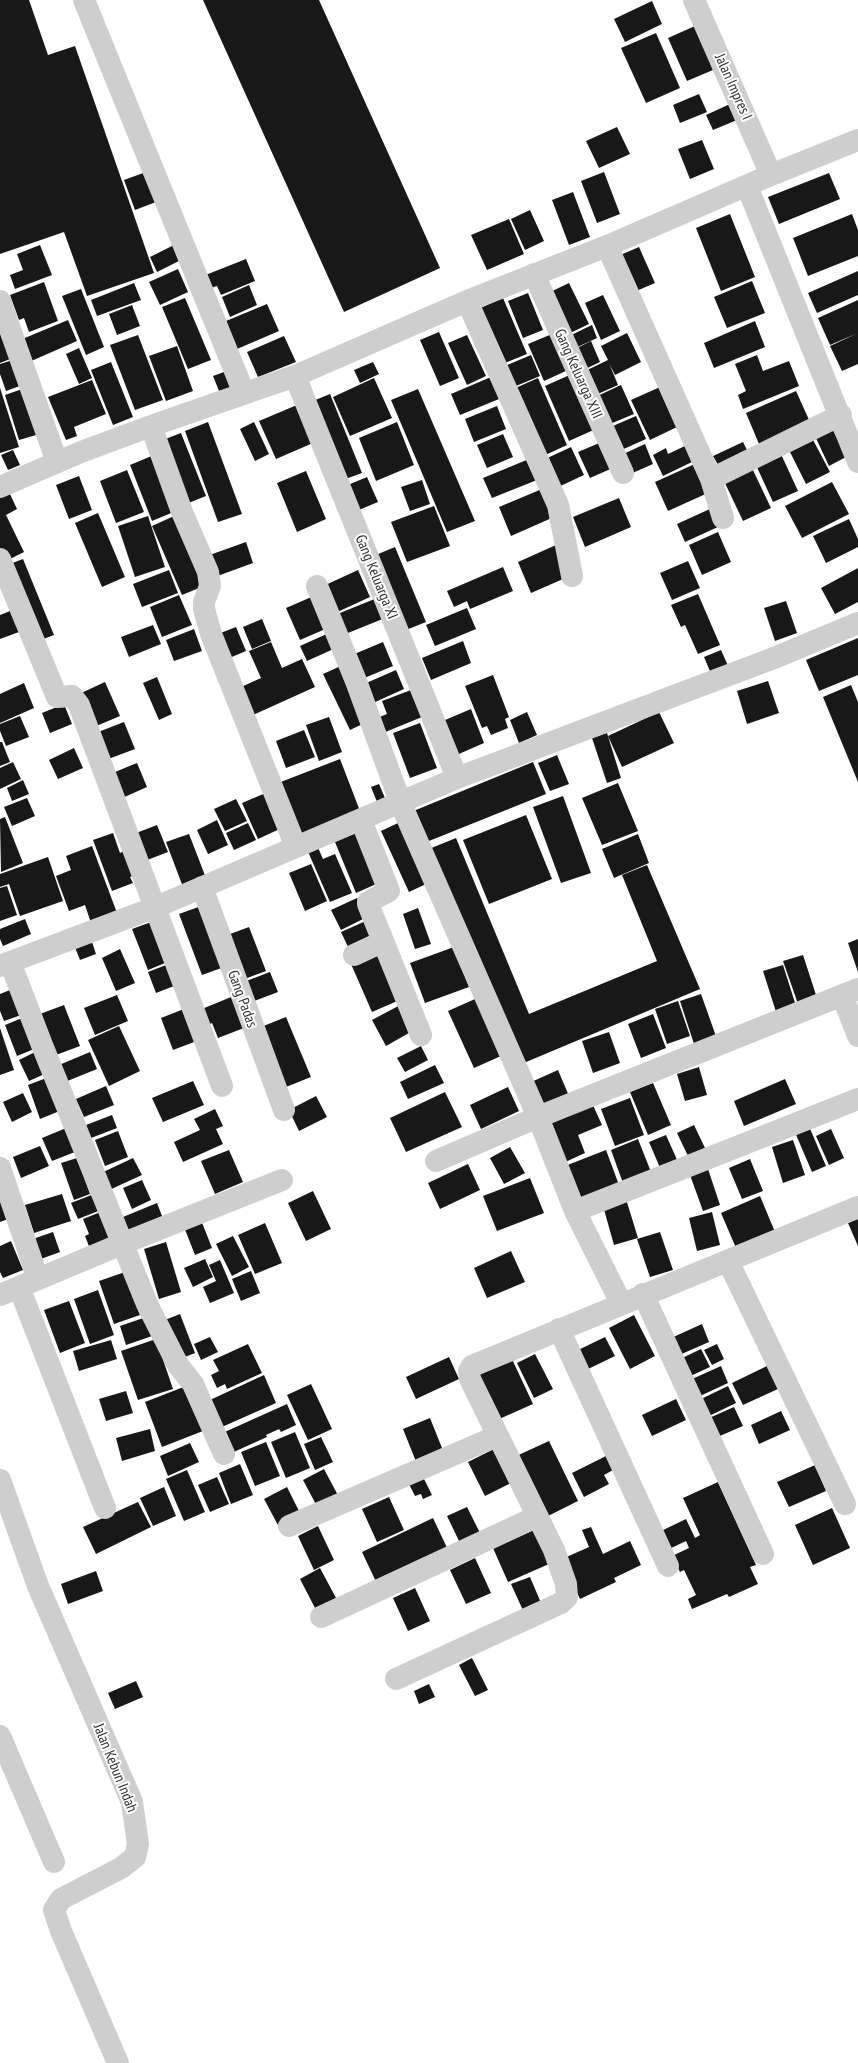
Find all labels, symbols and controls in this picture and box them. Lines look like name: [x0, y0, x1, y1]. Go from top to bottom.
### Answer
street label: Jalan Impres I: [710, 51, 756, 123]
street label: Gang Keluarga XIII: [550, 326, 606, 422]
street label: Gang Keluarga XI: [351, 532, 401, 622]
street label: Gang Padas: [223, 968, 261, 1030]
street label: Jalan Kebun Indah: [89, 1721, 141, 1815]

